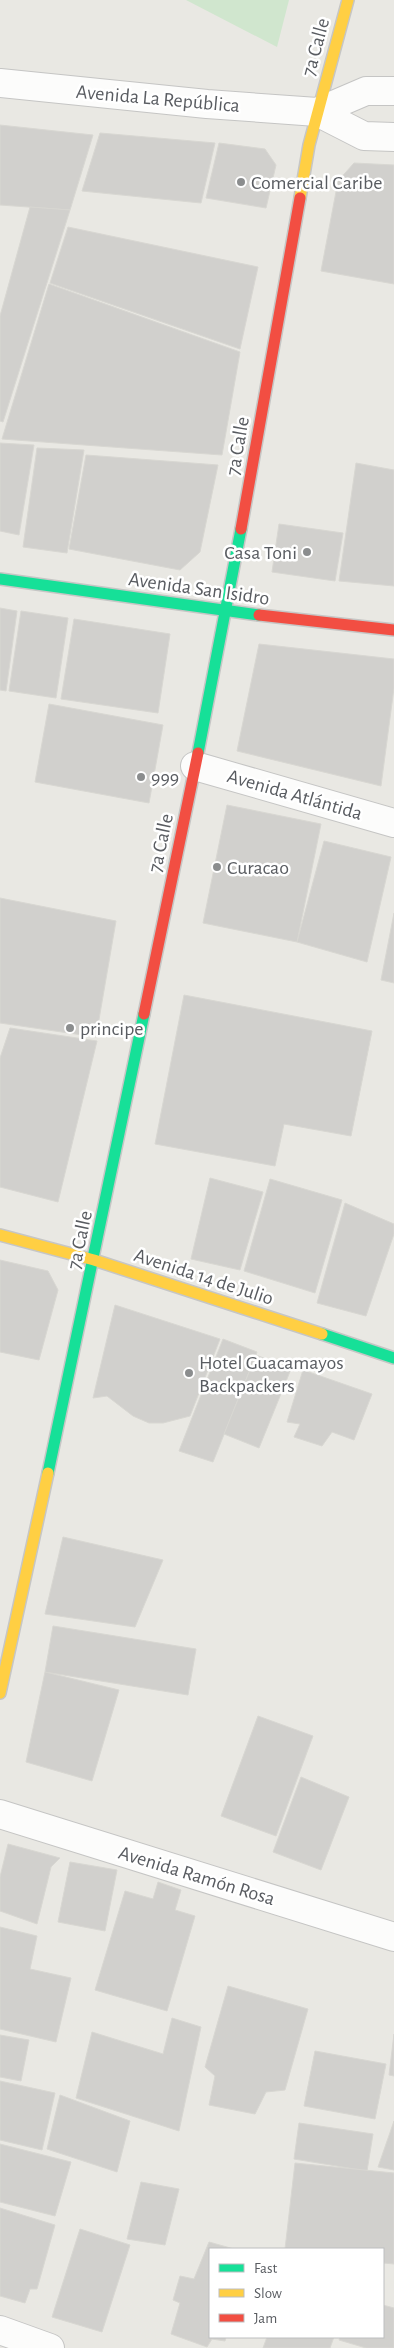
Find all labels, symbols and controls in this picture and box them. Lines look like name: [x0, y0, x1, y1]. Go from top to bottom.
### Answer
street label: 7a Calle: [299, 16, 333, 79]
street label: Avenida La República: [75, 82, 241, 116]
place label: Comercial Caribe: [251, 173, 383, 193]
marker: Comercial Caribe: [235, 176, 247, 188]
street label: 7a Calle: [223, 415, 253, 477]
place label: Casa Toni: [224, 543, 297, 563]
marker: Casa Toni: [301, 546, 313, 558]
street label: Avenida San Isidro: [127, 569, 271, 609]
street label: Avenida Atlántida: [225, 766, 364, 824]
place label: 999: [151, 768, 179, 788]
marker: 999: [135, 771, 147, 783]
street label: 7a Calle: [145, 812, 177, 874]
place label: Curacao: [227, 858, 289, 878]
marker: Curacao: [211, 861, 223, 873]
place label: principe: [80, 1019, 144, 1039]
marker: principe: [64, 1022, 76, 1034]
street label: 7a Calle: [64, 1209, 96, 1271]
street label: Avenida 14 de Julio: [132, 1245, 276, 1309]
place label: Hotel Guacamayos Backpackers: [199, 1353, 344, 1396]
marker: Hotel Guacamayos Backpackers: [183, 1367, 195, 1379]
street label: Avenida Ramón Rosa: [116, 1843, 277, 1909]
legend: [209, 2248, 384, 2338]
text: Fast: [254, 2261, 278, 2276]
text: Slow: [254, 2286, 282, 2301]
text: Jam: [254, 2311, 277, 2326]

